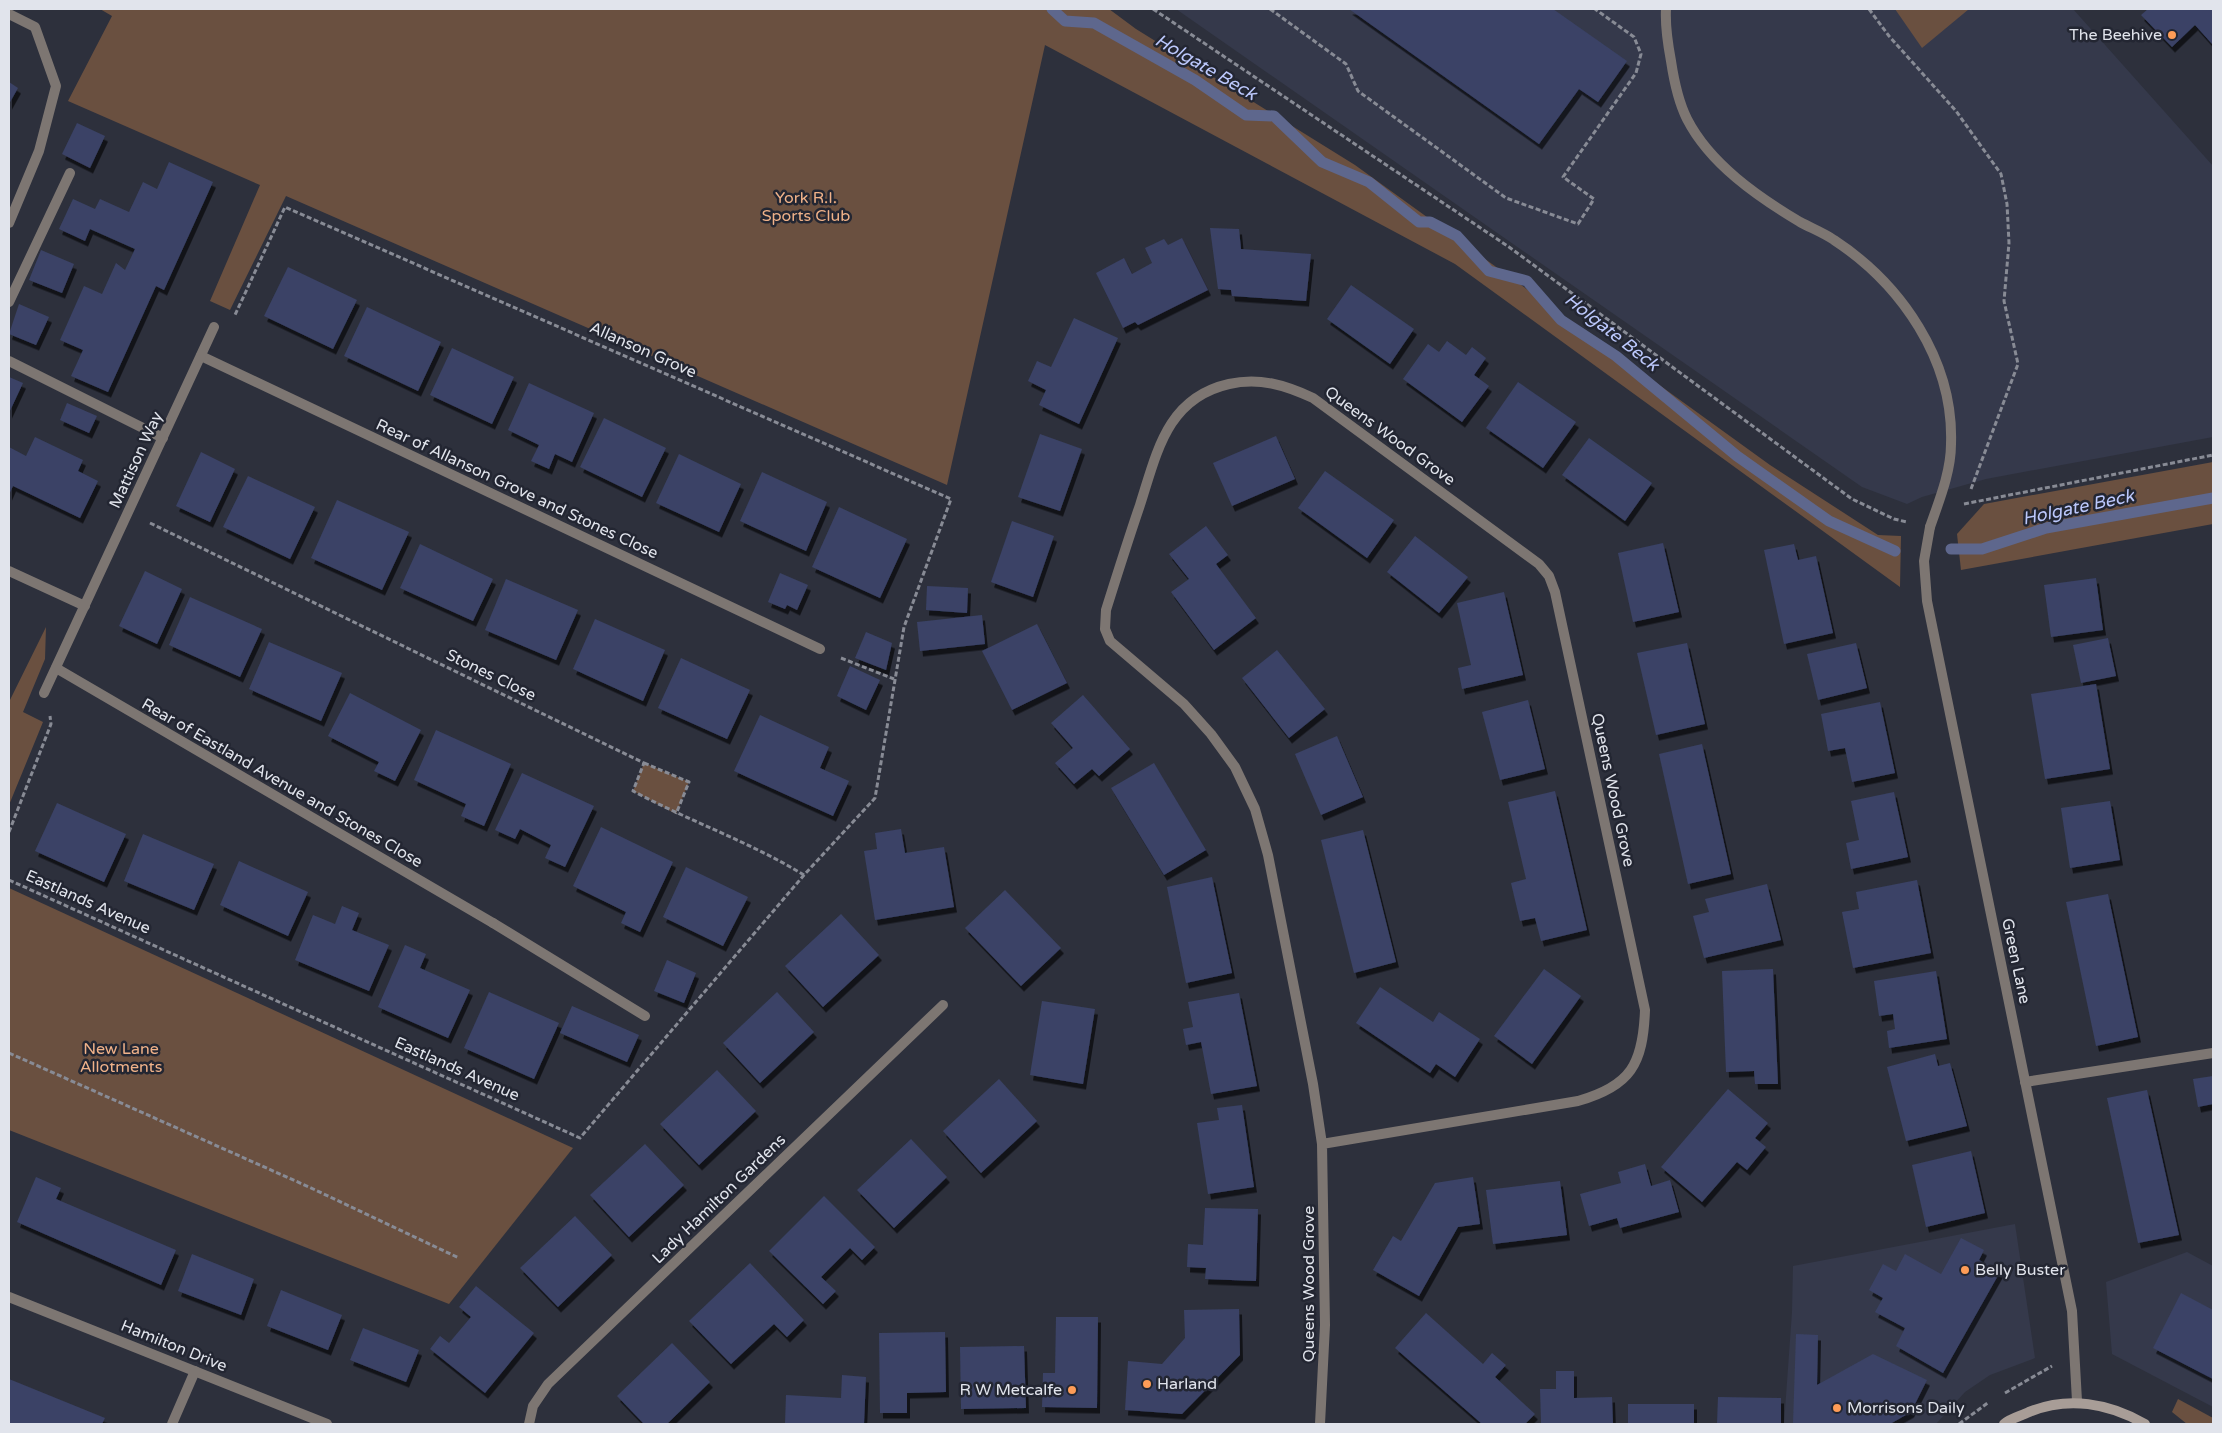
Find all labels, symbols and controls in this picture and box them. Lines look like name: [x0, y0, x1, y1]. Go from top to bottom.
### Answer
place label: The Beehive: [2069, 25, 2162, 45]
water label: Holgate Beck: [1151, 29, 1262, 106]
marker: The Beehive: [2166, 29, 2178, 41]
park label: York R.I. Sports Club: [762, 188, 850, 226]
water label: Holgate Beck: [1560, 288, 1664, 376]
street label: Allanson Grove: [586, 317, 700, 383]
street label: Queens Wood Grove: [1321, 382, 1459, 490]
street label: Mattison Way: [105, 408, 167, 512]
street label: Rear of Allanson Grove and Stones Close: [373, 415, 661, 563]
water label: Holgate Beck: [2020, 484, 2137, 530]
street label: Stones Close: [443, 645, 539, 705]
street label: Rear of Eastland Avenue and Stones Close: [138, 694, 426, 872]
street label: Queens Wood Grove: [1587, 711, 1639, 869]
street label: Eastlands Avenue: [22, 865, 154, 939]
street label: Green Lane: [1997, 916, 2035, 1006]
street label: Eastlands Avenue: [391, 1032, 523, 1106]
park label: New Lane Allotments: [80, 1039, 162, 1077]
street label: Lady Hamilton Gardens: [648, 1130, 790, 1268]
street label: Queens Wood Grove: [1299, 1206, 1319, 1362]
place label: Belly Buster: [1975, 1260, 2066, 1280]
marker: Belly Buster: [1959, 1264, 1971, 1276]
street label: Hamilton Drive: [118, 1316, 230, 1376]
place label: Harland: [1157, 1374, 1217, 1394]
marker: Harland: [1141, 1378, 1153, 1390]
place label: R W Metcalfe: [960, 1380, 1062, 1400]
marker: R W Metcalfe: [1066, 1384, 1078, 1396]
place label: Morrisons Daily: [1847, 1398, 1965, 1418]
marker: Morrisons Daily: [1831, 1402, 1843, 1414]

